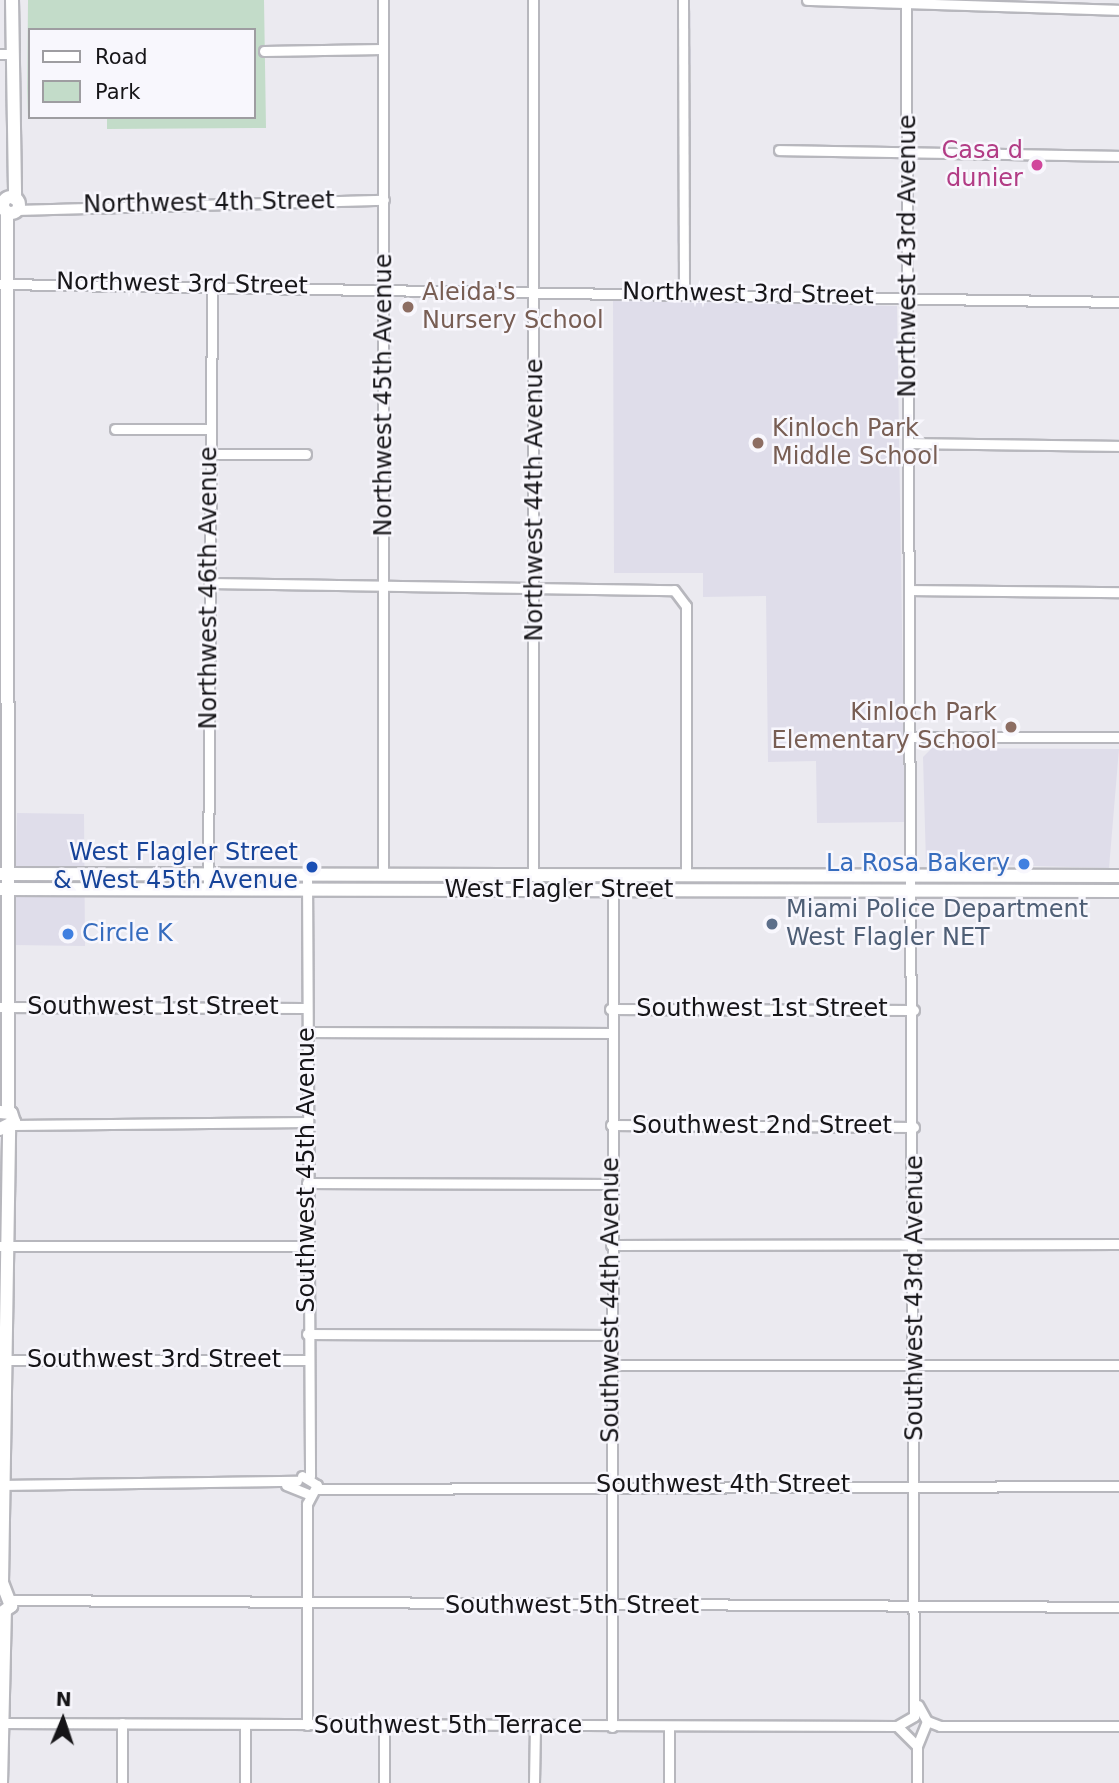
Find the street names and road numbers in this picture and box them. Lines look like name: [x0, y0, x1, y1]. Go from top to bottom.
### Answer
street label: Northwest 43rd Avenue: [894, 114, 922, 398]
street label: Northwest 4th Street: [83, 186, 335, 220]
street label: Northwest 45th Avenue: [370, 253, 398, 537]
street label: Northwest 3rd Street: [56, 267, 308, 301]
street label: Northwest 3rd Street: [622, 277, 874, 311]
street label: Northwest 44th Avenue: [521, 358, 549, 642]
street label: Northwest 46th Avenue: [195, 446, 223, 730]
street label: West Flagler Street: [445, 876, 673, 904]
street label: Southwest 1st Street: [27, 993, 279, 1021]
street label: Southwest 1st Street: [636, 995, 888, 1023]
street label: Southwest 45th Avenue: [293, 1027, 321, 1313]
street label: Southwest 2nd Street: [632, 1112, 892, 1140]
street label: Southwest 43rd Avenue: [901, 1155, 929, 1441]
street label: Southwest 44th Avenue: [597, 1157, 625, 1443]
street label: Southwest 3rd Street: [27, 1346, 281, 1374]
street label: Southwest 4th Street: [596, 1471, 850, 1499]
street label: Southwest 5th Street: [445, 1592, 699, 1620]
street label: Southwest 5th Terrace: [314, 1712, 582, 1740]

